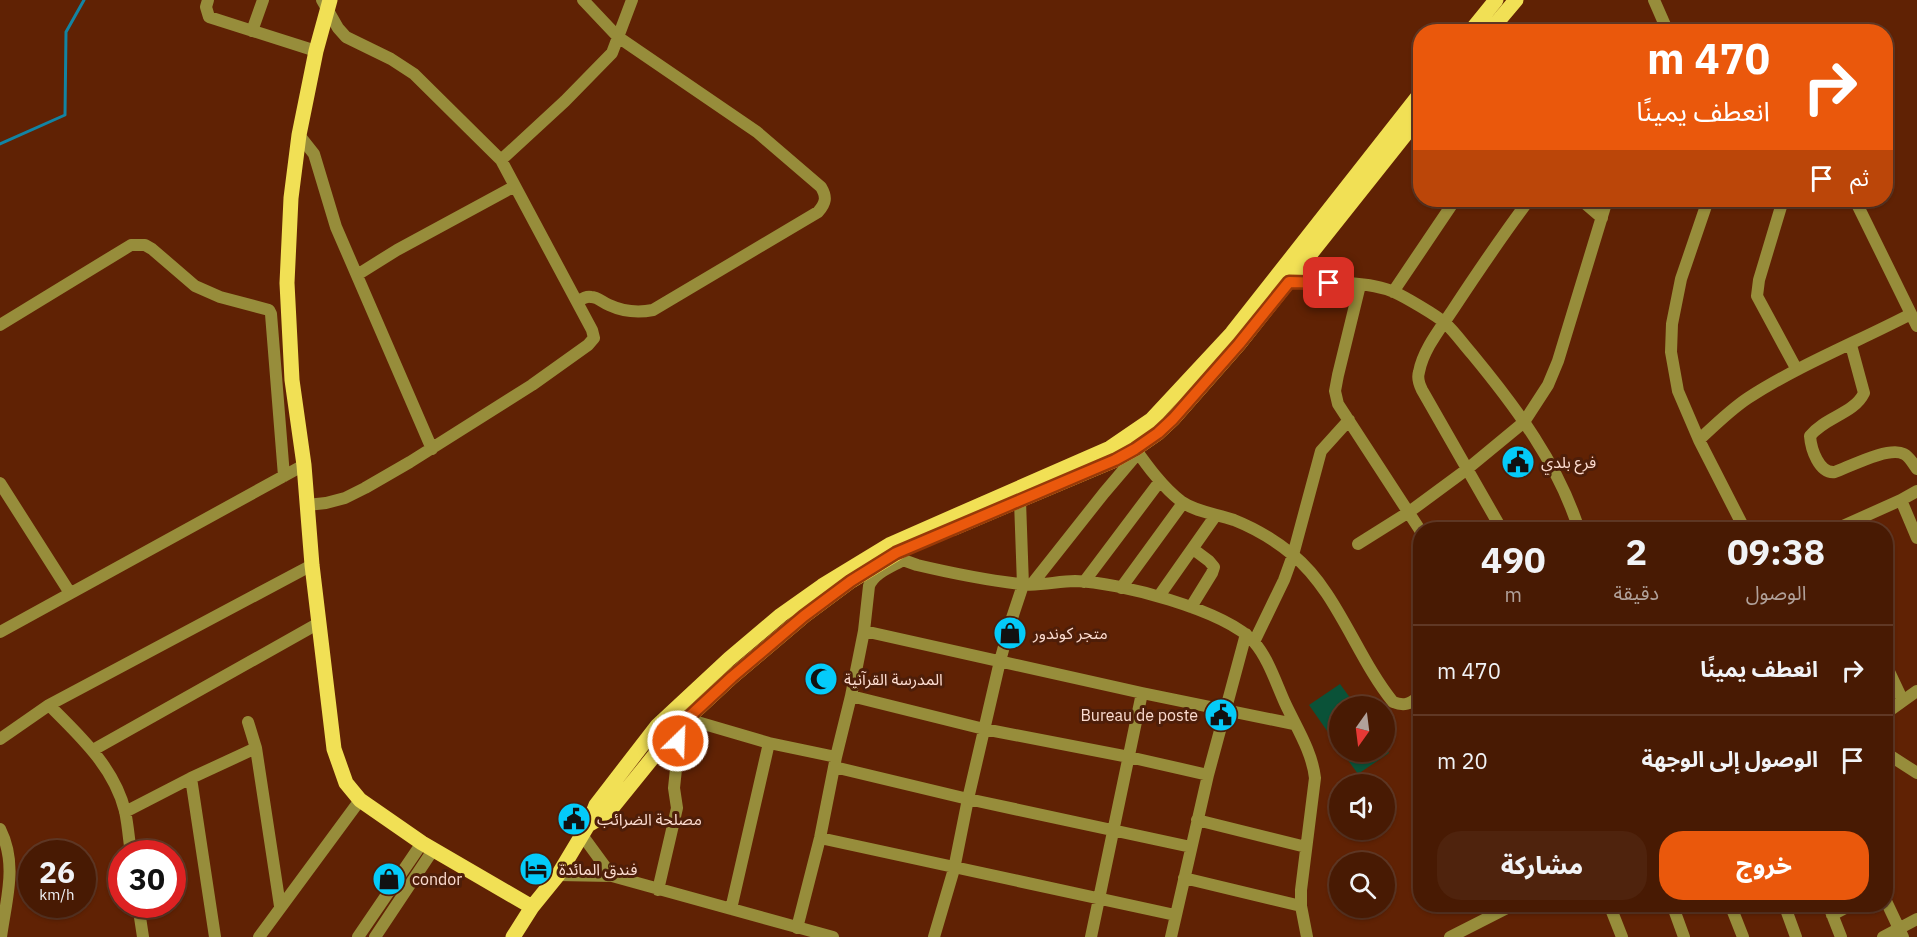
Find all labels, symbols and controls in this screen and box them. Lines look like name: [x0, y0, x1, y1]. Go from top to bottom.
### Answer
text: 470 m: [1647, 31, 1770, 86]
icon: right: [1791, 48, 1869, 126]
text: انعطف يمينًا: [1636, 93, 1770, 128]
icon: arrive: [1805, 162, 1838, 195]
text: ثم: [1850, 163, 1869, 192]
pin: [1303, 257, 1354, 308]
icon: arrive: [1312, 266, 1345, 299]
public building icon: فرع بلدي: [1500, 444, 1536, 480]
place label: فرع بلدي: [1541, 452, 1596, 475]
text: 2: [1625, 528, 1647, 575]
text: 09:38: [1727, 528, 1825, 575]
text: 490: [1481, 536, 1546, 583]
text: دقيقة: [1614, 579, 1659, 606]
text: الوصول: [1746, 579, 1806, 606]
text: m: [1505, 581, 1522, 608]
shop icon: متجر كوندور: [992, 615, 1028, 651]
place label: متجر كوندور: [1032, 623, 1108, 643]
text: انعطف يمينًا: [1700, 654, 1818, 683]
icon: right: [1836, 654, 1869, 687]
text: 470 m: [1437, 656, 1501, 685]
mosque icon: المدرسة القرآنية: [803, 661, 839, 697]
place label: المدرسة القرآنية: [844, 669, 943, 689]
north arrow: [1329, 696, 1395, 762]
map controls: [1329, 696, 1395, 918]
public building icon: Bureau de poste: [1203, 697, 1239, 733]
place label: Bureau de poste: [1080, 705, 1198, 725]
position arrow: [646, 709, 710, 773]
text: الوصول إلى الوجهة: [1641, 744, 1818, 773]
icon: arrive: [1836, 744, 1869, 777]
text: 20 m: [1437, 746, 1488, 775]
button: sound: [1329, 774, 1395, 840]
public building icon: مصلحة الضرائب: [556, 801, 592, 837]
place label: مصلحة الضرائب: [597, 809, 702, 829]
button: مشاركة: [1437, 831, 1647, 900]
button: خروج: [1659, 831, 1869, 900]
speed limit sign: 30: [108, 840, 186, 918]
hotel icon: فندق المائدة: [518, 851, 554, 887]
text: 26: [39, 852, 75, 891]
button: search: [1329, 852, 1395, 918]
place label: فندق المائدة: [559, 859, 637, 879]
shop icon: condor: [371, 861, 407, 897]
place label: condor: [412, 869, 462, 889]
text: km/h: [39, 885, 75, 904]

